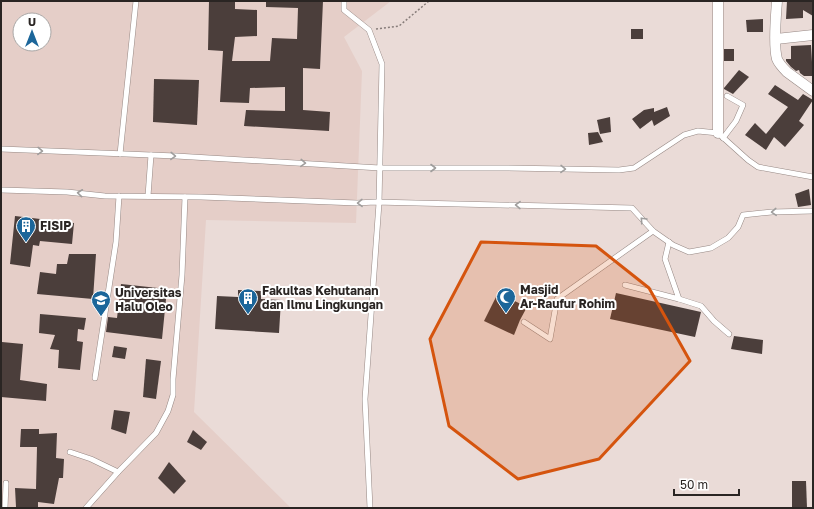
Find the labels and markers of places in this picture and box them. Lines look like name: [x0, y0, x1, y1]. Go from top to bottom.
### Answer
building icon: FISIP: [15, 215, 37, 243]
place label: FISIP: [40, 218, 71, 233]
place label: Masjid Ar-Raufur Rohim: [520, 282, 615, 311]
place label: Fakultas Kehutanan dan Ilmu Lingkungan: [262, 283, 383, 312]
place label: Universitas Halu Oleo: [115, 285, 182, 314]
mosque icon: Masjid Ar-Raufur Rohim: [495, 286, 517, 314]
building icon: Fakultas Kehutanan dan Ilmu Lingkungan: [237, 287, 259, 315]
school or university icon: Universitas Halu Oleo: [90, 289, 112, 317]

